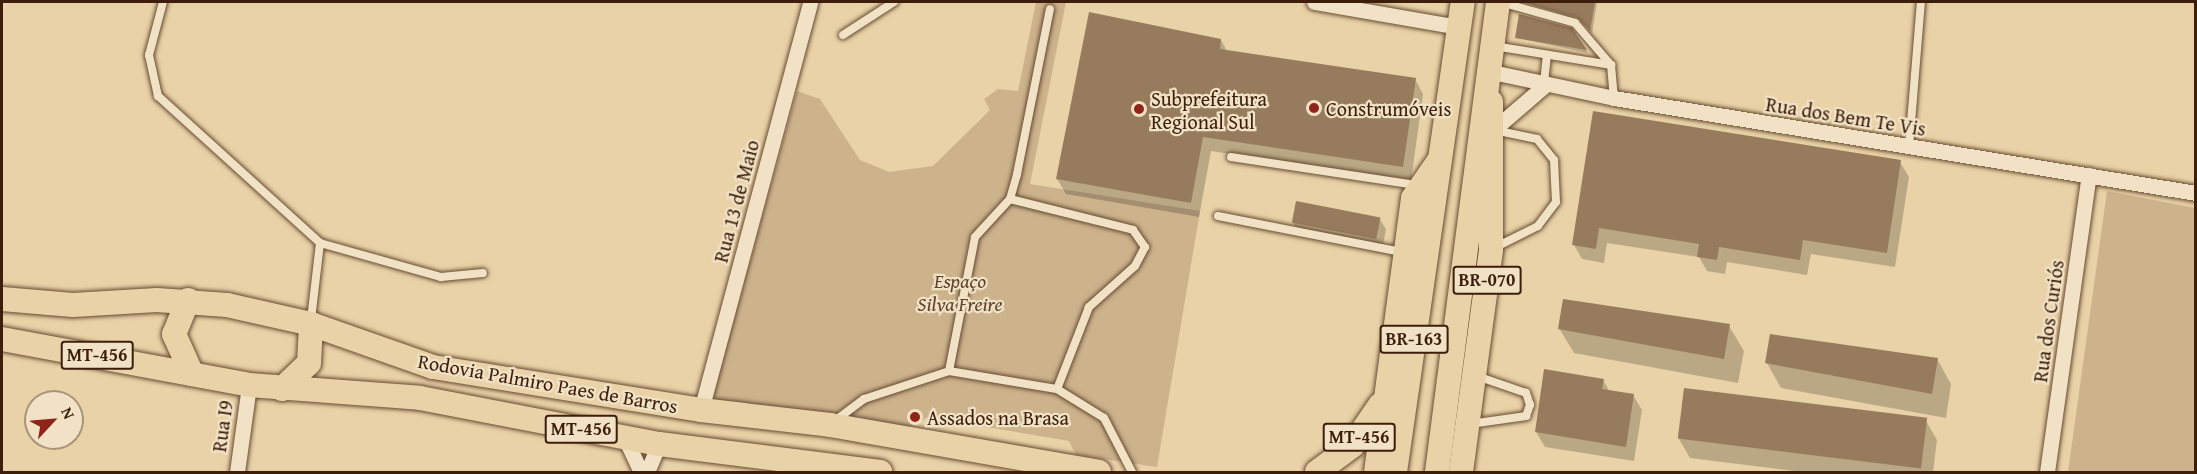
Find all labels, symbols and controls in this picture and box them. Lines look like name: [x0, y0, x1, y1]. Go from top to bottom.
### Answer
place label: Subprefeitura Regional Sul: [1151, 86, 1267, 133]
street label: Rua dos Bem Te Vis: [1764, 91, 1928, 141]
place label: Construmóveis: [1326, 96, 1451, 120]
marker: Construmóveis: [1307, 101, 1321, 115]
marker: Subprefeitura Regional Sul: [1132, 102, 1146, 116]
street label: Rua 13 de Maio: [708, 137, 764, 265]
street label: Rua dos Curiós: [2028, 258, 2068, 384]
road number: BR-070: [1452, 265, 1522, 295]
park label: Espaço Silva Freire: [917, 269, 1003, 316]
road number: BR-163: [1380, 324, 1448, 354]
road number: MT-456: [60, 340, 134, 370]
street label: Rodovia Palmiro Paes de Barros: [416, 348, 680, 418]
north arrow: [24, 390, 84, 450]
street label: Rua I9: [207, 399, 237, 453]
text: N: [55, 403, 82, 423]
place label: Assados na Brasa: [927, 405, 1069, 429]
marker: Assados na Brasa: [908, 410, 922, 424]
road number: MT-456: [544, 414, 618, 444]
road number: MT-456: [1322, 422, 1396, 452]

